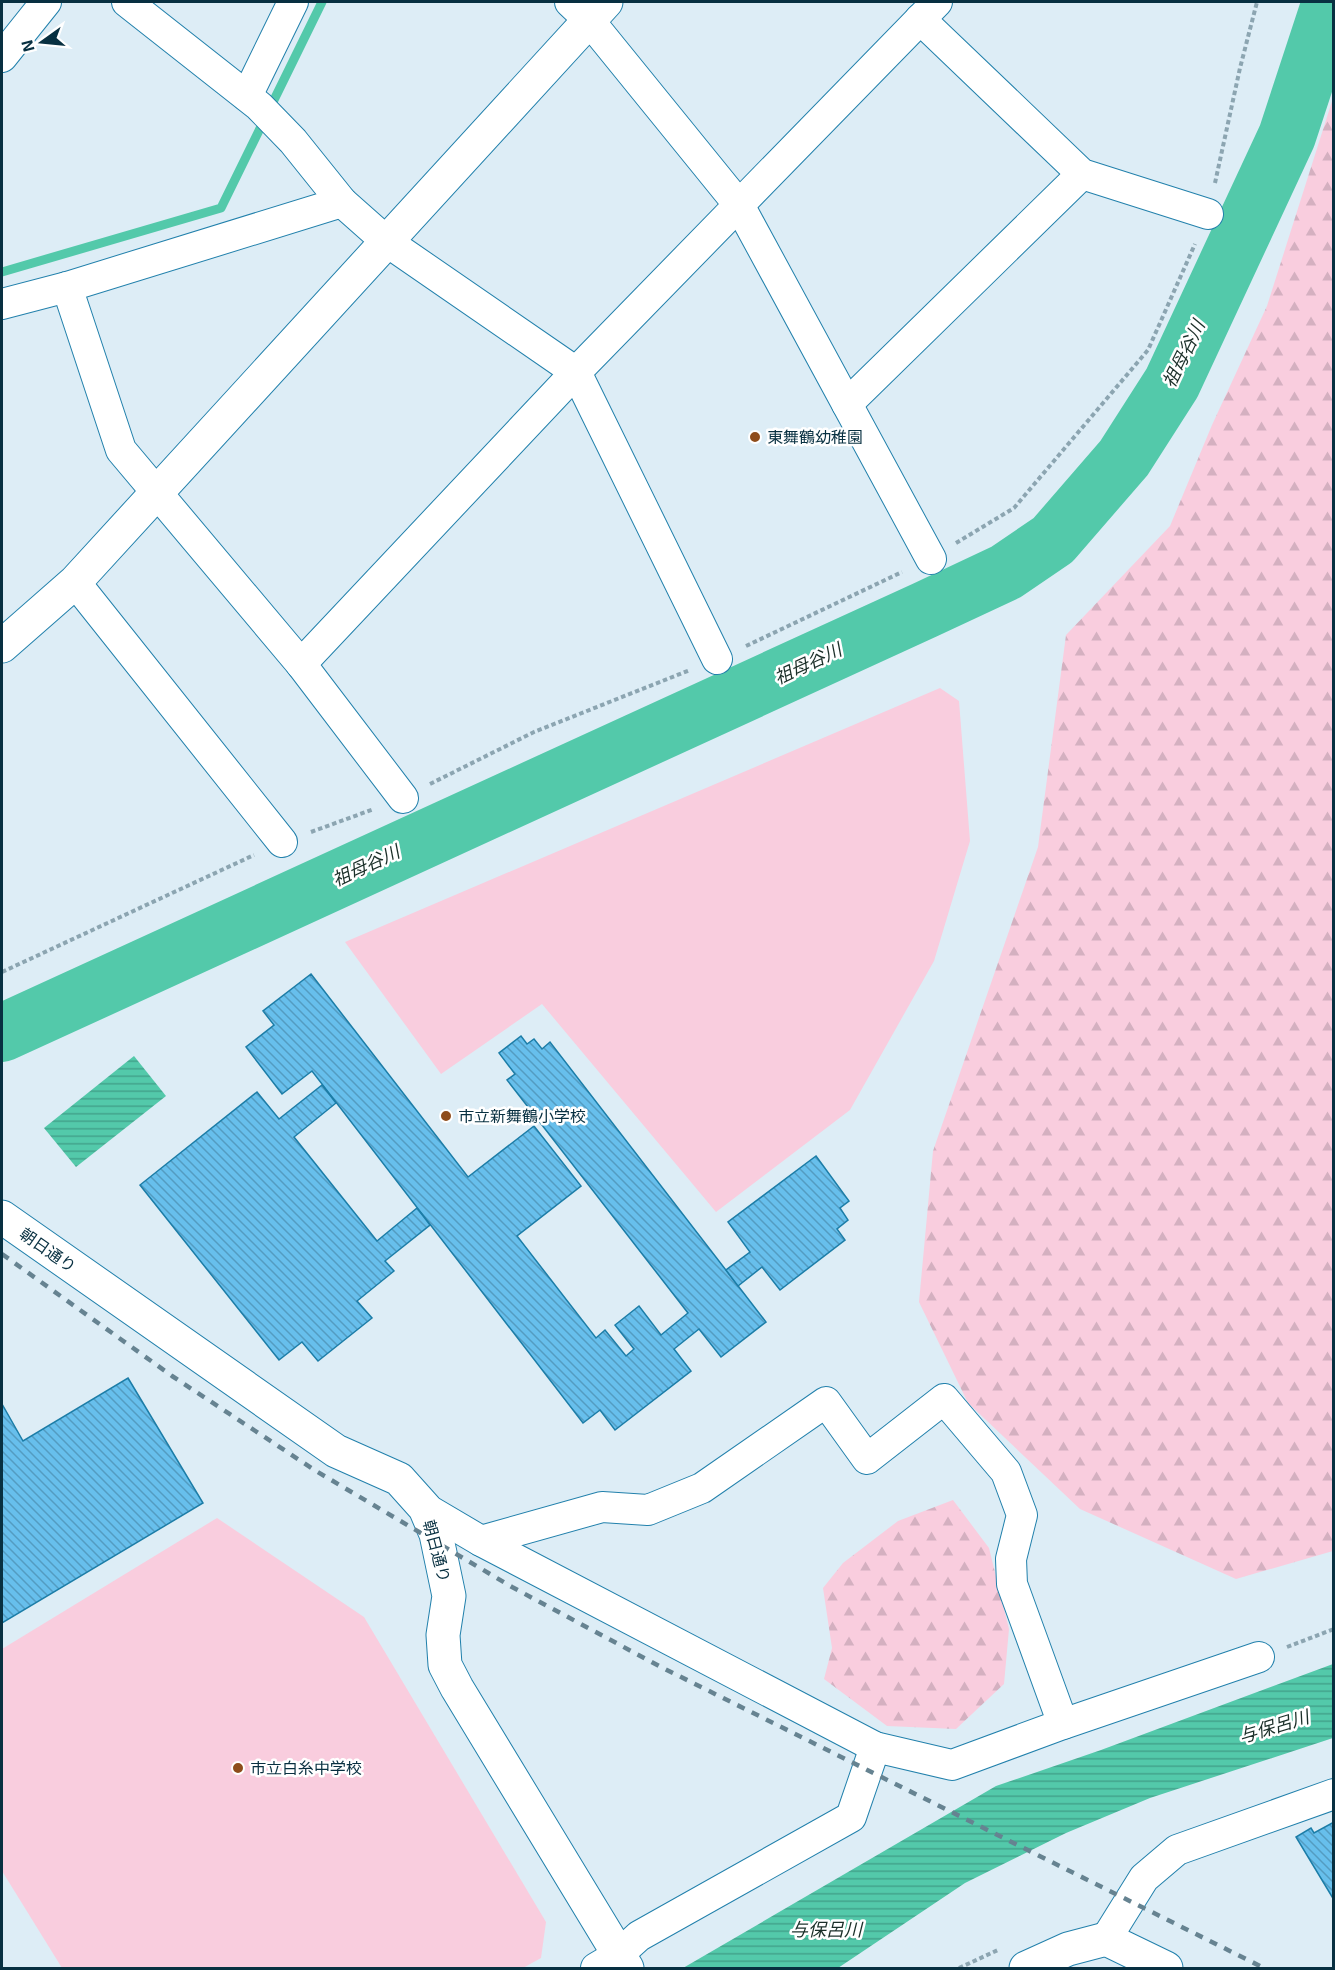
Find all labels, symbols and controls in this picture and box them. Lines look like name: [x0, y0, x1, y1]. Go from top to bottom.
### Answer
north arrow: [12, 12, 72, 72]
text: N: [16, 38, 38, 54]
water label: 祖母谷川: [1157, 315, 1210, 391]
place label: 東舞鶴幼稚園: [767, 427, 863, 446]
marker: 東舞鶴幼稚園: [748, 430, 762, 444]
water label: 祖母谷川: [770, 637, 847, 688]
water label: 祖母谷川: [328, 839, 405, 890]
place label: 市立新舞鶴小学校: [458, 1106, 586, 1125]
marker: 市立新舞鶴小学校: [439, 1109, 453, 1123]
street label: 朝日通り: [17, 1223, 80, 1276]
street label: 朝日通り: [420, 1517, 455, 1584]
water label: 与保呂川: [1236, 1704, 1313, 1747]
place label: 市立白糸中学校: [250, 1758, 362, 1777]
marker: 市立白糸中学校: [231, 1761, 245, 1775]
water label: 与保呂川: [790, 1918, 864, 1940]

